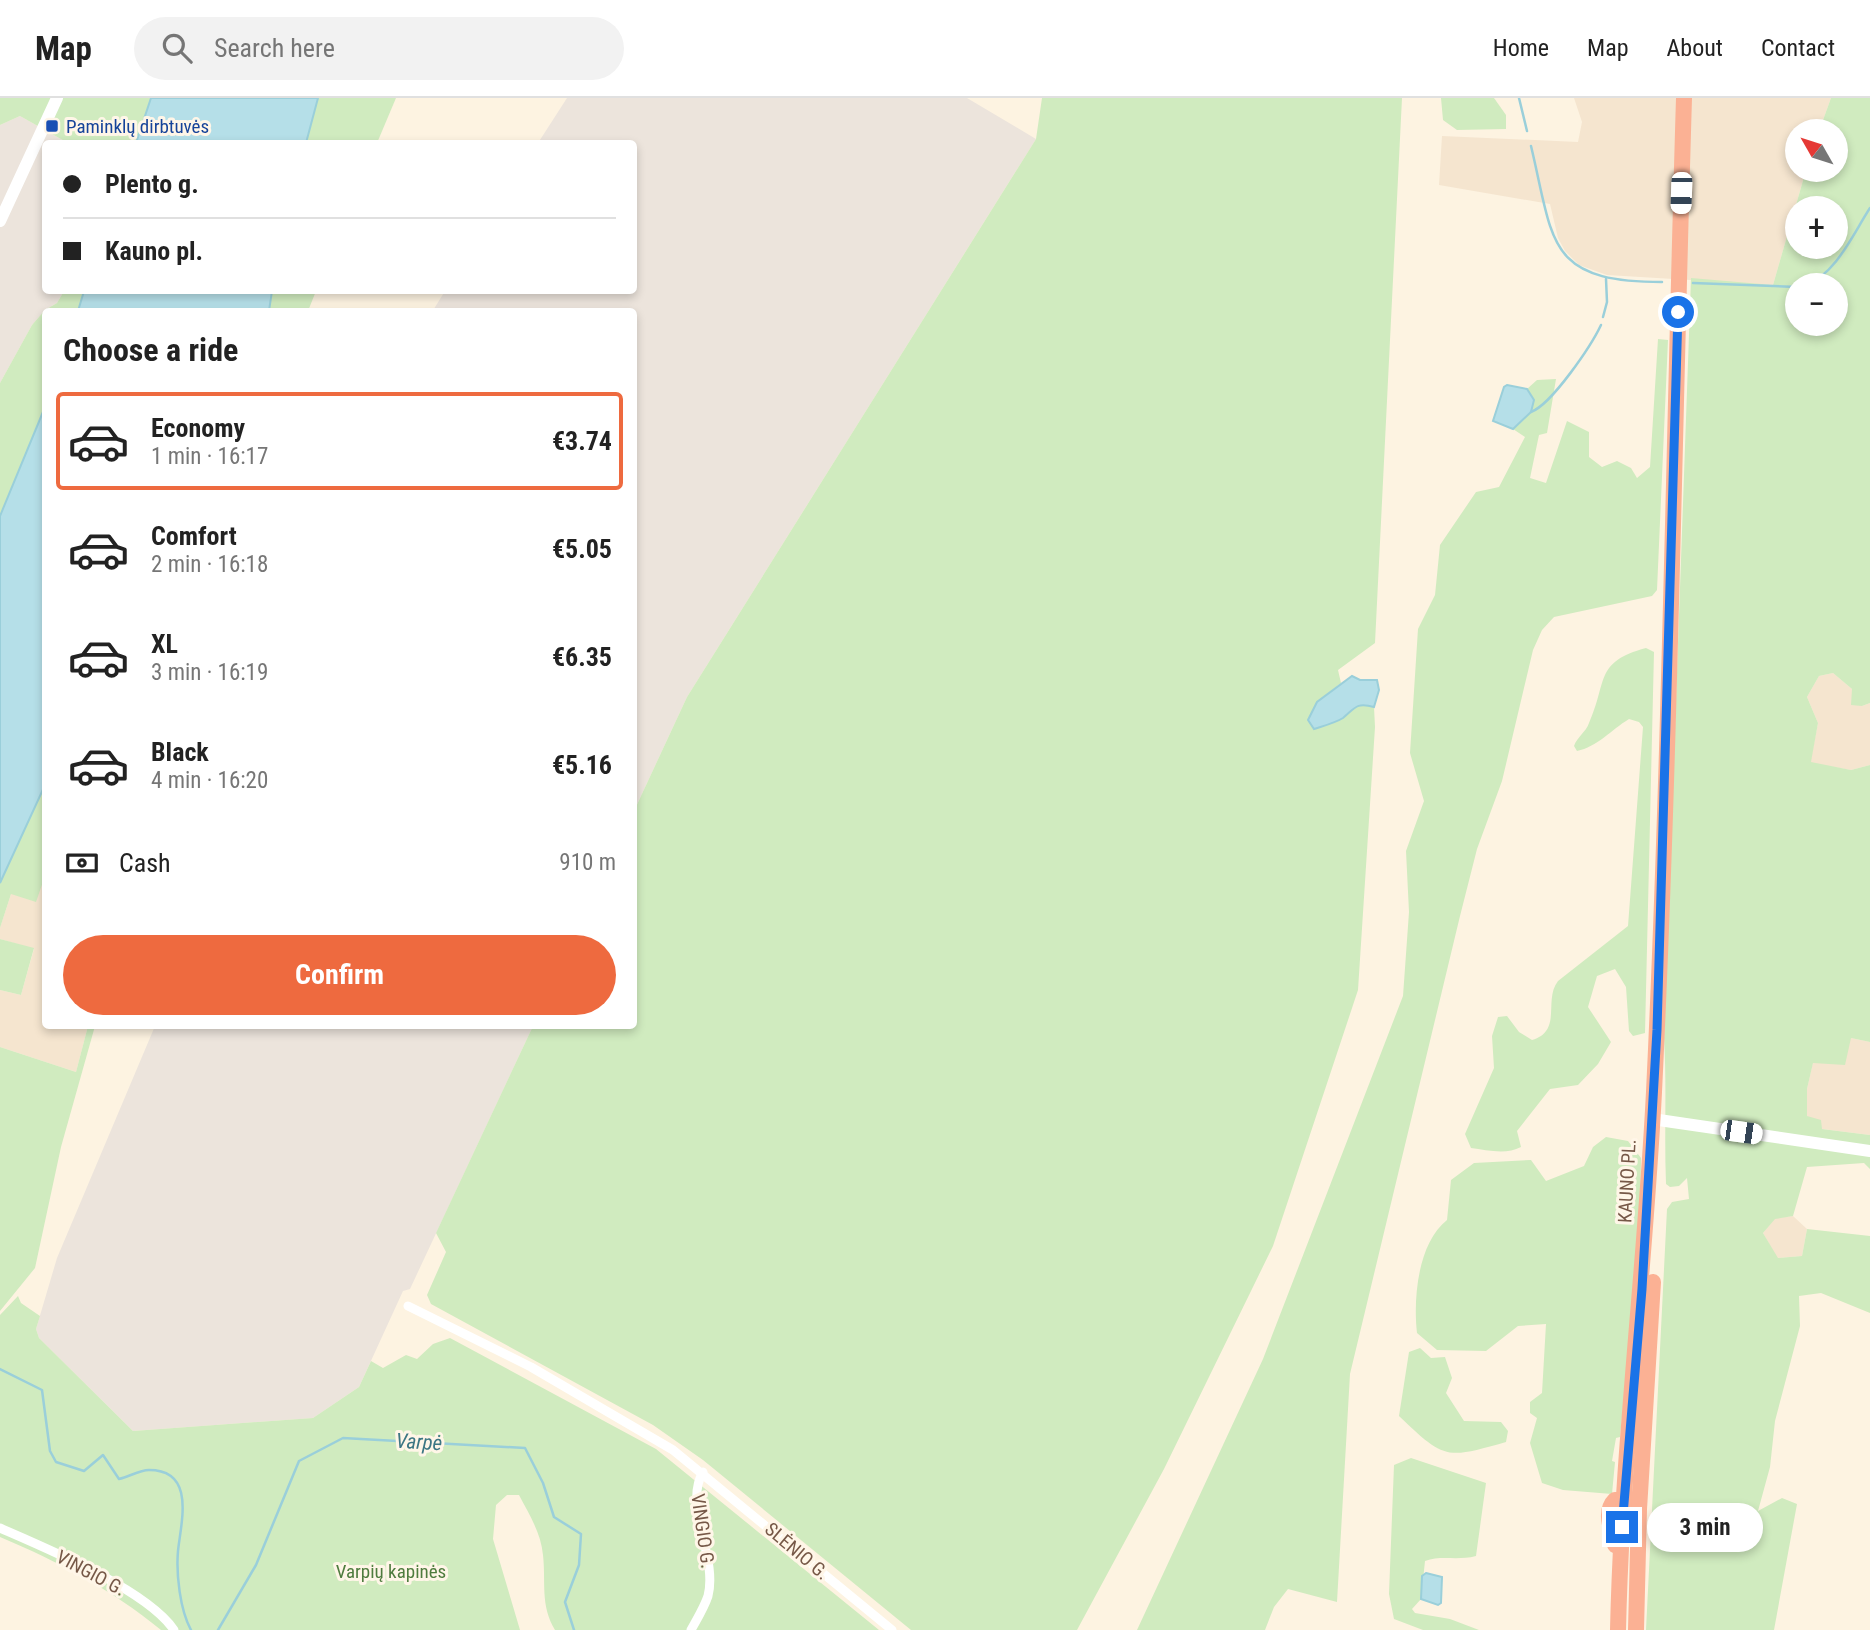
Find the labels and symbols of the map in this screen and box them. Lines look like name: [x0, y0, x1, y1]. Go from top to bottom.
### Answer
place label: Paminklų dirbtuvės: [66, 115, 209, 138]
marker: Paminklų dirbtuvės: [44, 118, 60, 134]
north arrow: [1785, 119, 1848, 182]
car: [1670, 172, 1693, 214]
route start: [1662, 296, 1694, 328]
car: [1719, 1119, 1764, 1145]
street label: KAUNO PL.: [1613, 1138, 1641, 1224]
water label: Varpė: [395, 1429, 443, 1455]
street label: VINGIO G.: [686, 1492, 720, 1570]
callout: 3 min: [1646, 1502, 1762, 1552]
route end: [1606, 1511, 1638, 1543]
street label: SLĖNIO G.: [760, 1517, 834, 1585]
street label: VINGIO G.: [52, 1545, 130, 1601]
park label: Varpių kapinės: [336, 1560, 446, 1583]

